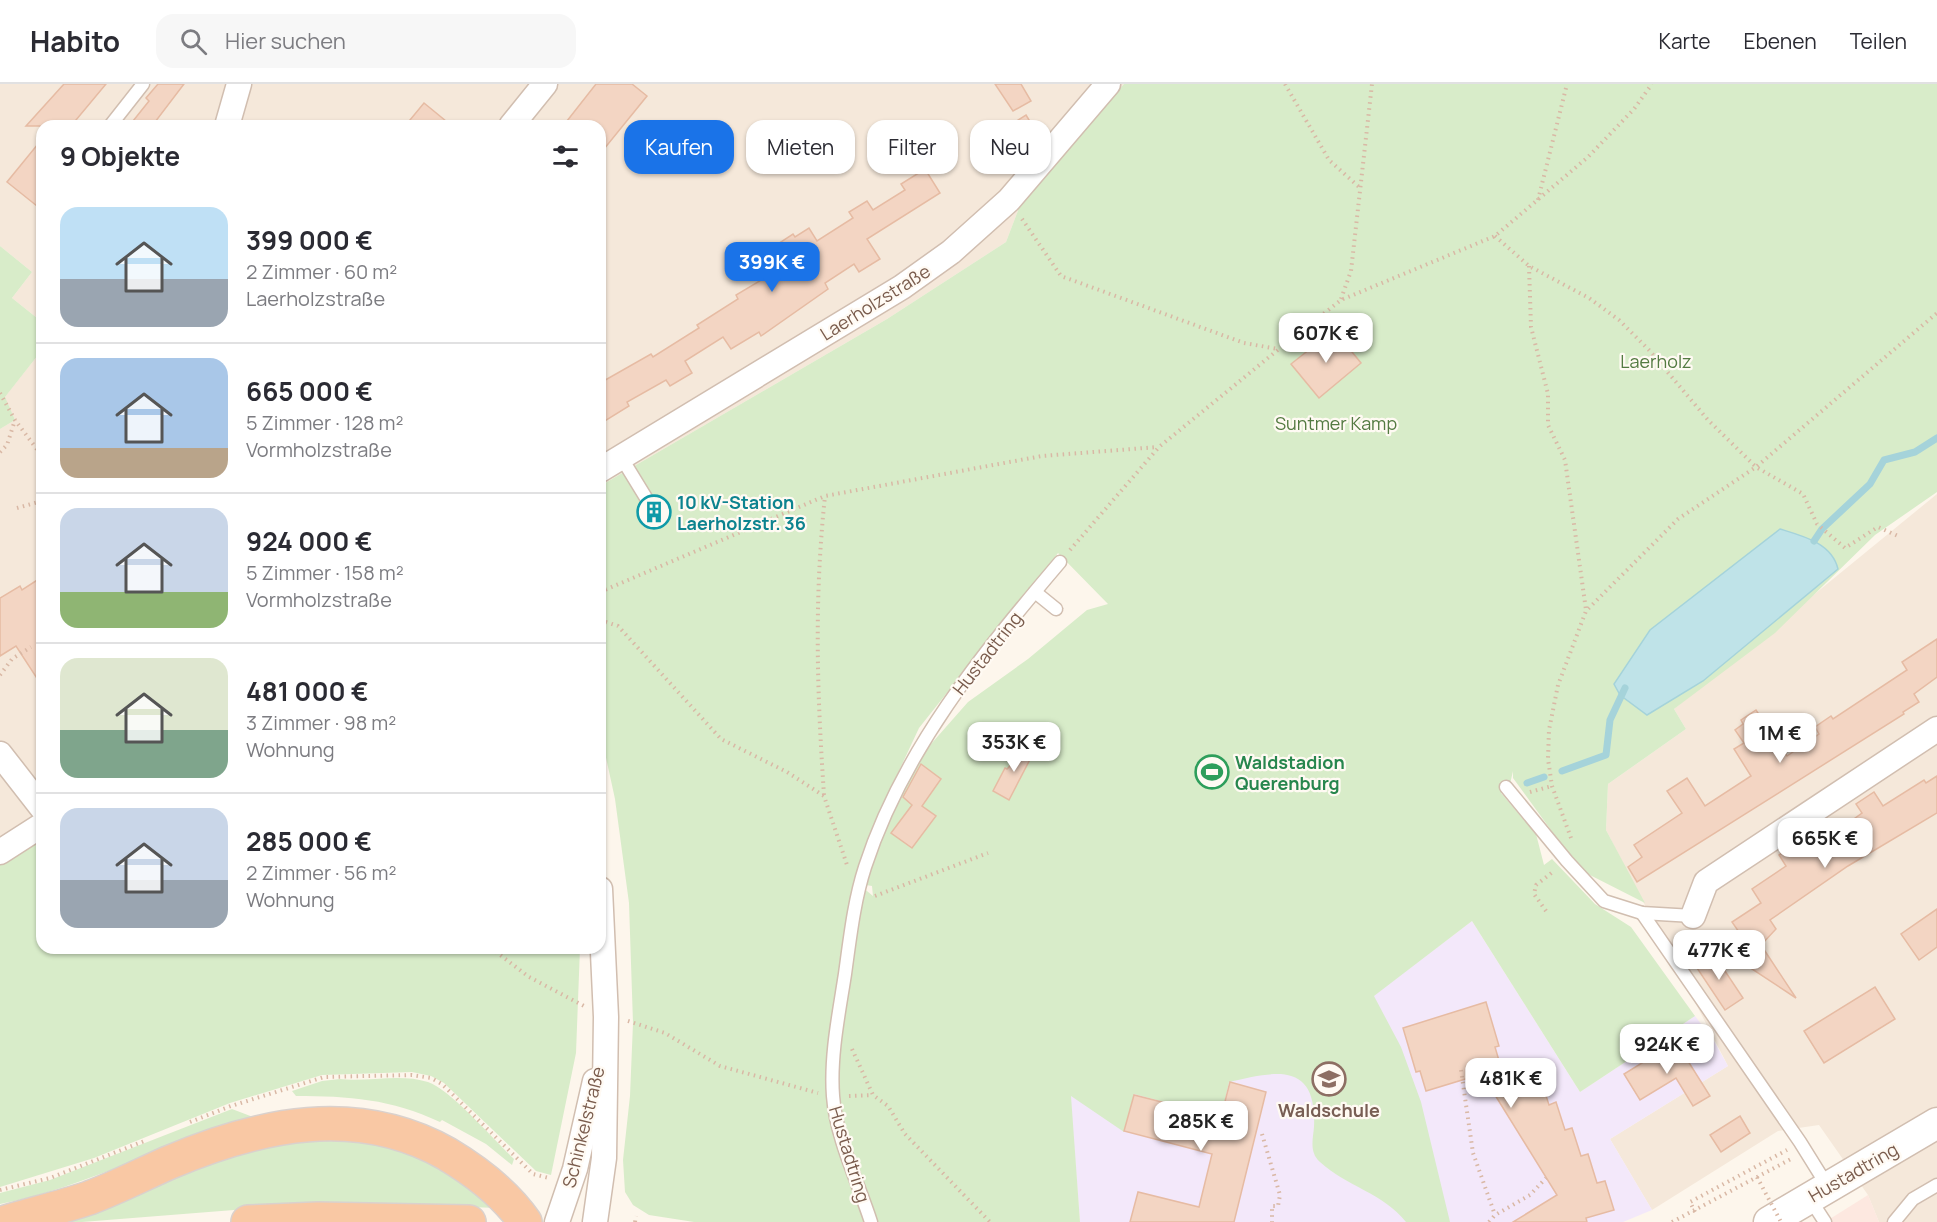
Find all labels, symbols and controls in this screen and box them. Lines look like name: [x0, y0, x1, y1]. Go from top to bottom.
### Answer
search box: [156, 14, 576, 68]
text: Habito: [30, 22, 120, 60]
icon: search: [177, 25, 210, 58]
text: Hier suchen: [225, 26, 346, 56]
text: Karte: [1658, 27, 1710, 55]
text: Ebenen: [1743, 27, 1817, 55]
text: Teilen: [1850, 27, 1907, 55]
chip: Kaufen: [624, 120, 734, 174]
chip: Mieten: [746, 120, 855, 174]
chip: Filter: [867, 120, 958, 174]
chip: Neu: [970, 120, 1051, 174]
text: 9 Objekte: [60, 138, 180, 174]
icon: filters: [549, 140, 582, 173]
text: 399 000 €: [246, 222, 373, 258]
icon: home: [108, 231, 180, 303]
pin: 399K €: [723, 242, 821, 293]
text: 399K €: [739, 248, 805, 275]
text: 2 Zimmer · 60 m²: [246, 258, 397, 285]
street label: Laerholzstraße: [815, 259, 935, 345]
text: Laerholzstraße: [246, 285, 385, 312]
pin: 607K €: [1277, 313, 1375, 364]
text: 607K €: [1293, 319, 1359, 346]
park label: Laerholz: [1620, 349, 1692, 373]
text: 665 000 €: [246, 373, 373, 409]
icon: home: [108, 382, 180, 454]
text: 5 Zimmer · 128 m²: [246, 409, 404, 436]
park label: Suntmer Kamp: [1275, 411, 1397, 435]
text: Vormholzstraße: [246, 436, 392, 463]
place label: 10 kV-Station Laerholzstr. 36: [677, 490, 806, 535]
building icon: 10 kV-Station Laerholzstr. 36: [636, 494, 672, 530]
text: 924 000 €: [246, 523, 372, 559]
icon: home: [108, 532, 180, 604]
text: 5 Zimmer · 158 m²: [246, 559, 404, 586]
text: Vormholzstraße: [246, 586, 392, 613]
street label: Hustadtring: [947, 606, 1027, 700]
text: 481 000 €: [246, 673, 369, 709]
icon: home: [108, 682, 180, 754]
text: 3 Zimmer · 98 m²: [246, 709, 396, 736]
pin: 1M €: [1744, 713, 1816, 764]
text: 1M €: [1758, 719, 1802, 746]
pin: 353K €: [965, 722, 1063, 773]
text: 353K €: [981, 728, 1047, 755]
text: Wohnung: [246, 736, 335, 763]
place label: Waldstadion Querenburg: [1235, 750, 1345, 795]
sports icon: Waldstadion Querenburg: [1194, 754, 1230, 790]
pin: 665K €: [1776, 818, 1874, 869]
text: 285 000 €: [246, 823, 372, 859]
text: 665K €: [1792, 824, 1858, 851]
icon: home: [108, 832, 180, 904]
text: 2 Zimmer · 56 m²: [246, 859, 397, 886]
text: Wohnung: [246, 886, 335, 913]
pin: 477K €: [1670, 930, 1768, 981]
text: 477K €: [1687, 936, 1751, 963]
pin: 924K €: [1618, 1024, 1716, 1075]
text: 924K €: [1634, 1030, 1700, 1057]
pin: 481K €: [1462, 1058, 1560, 1109]
school or university icon: Waldschule: [1311, 1061, 1347, 1097]
street label: Schinkelstraße: [556, 1064, 610, 1190]
text: 481K €: [1479, 1064, 1543, 1091]
place label: Waldschule: [1278, 1098, 1380, 1122]
pin: 285K €: [1152, 1101, 1250, 1152]
street label: Hustadtring: [824, 1103, 876, 1205]
text: 285K €: [1168, 1107, 1234, 1134]
street label: Hustadtring: [1804, 1137, 1902, 1207]

